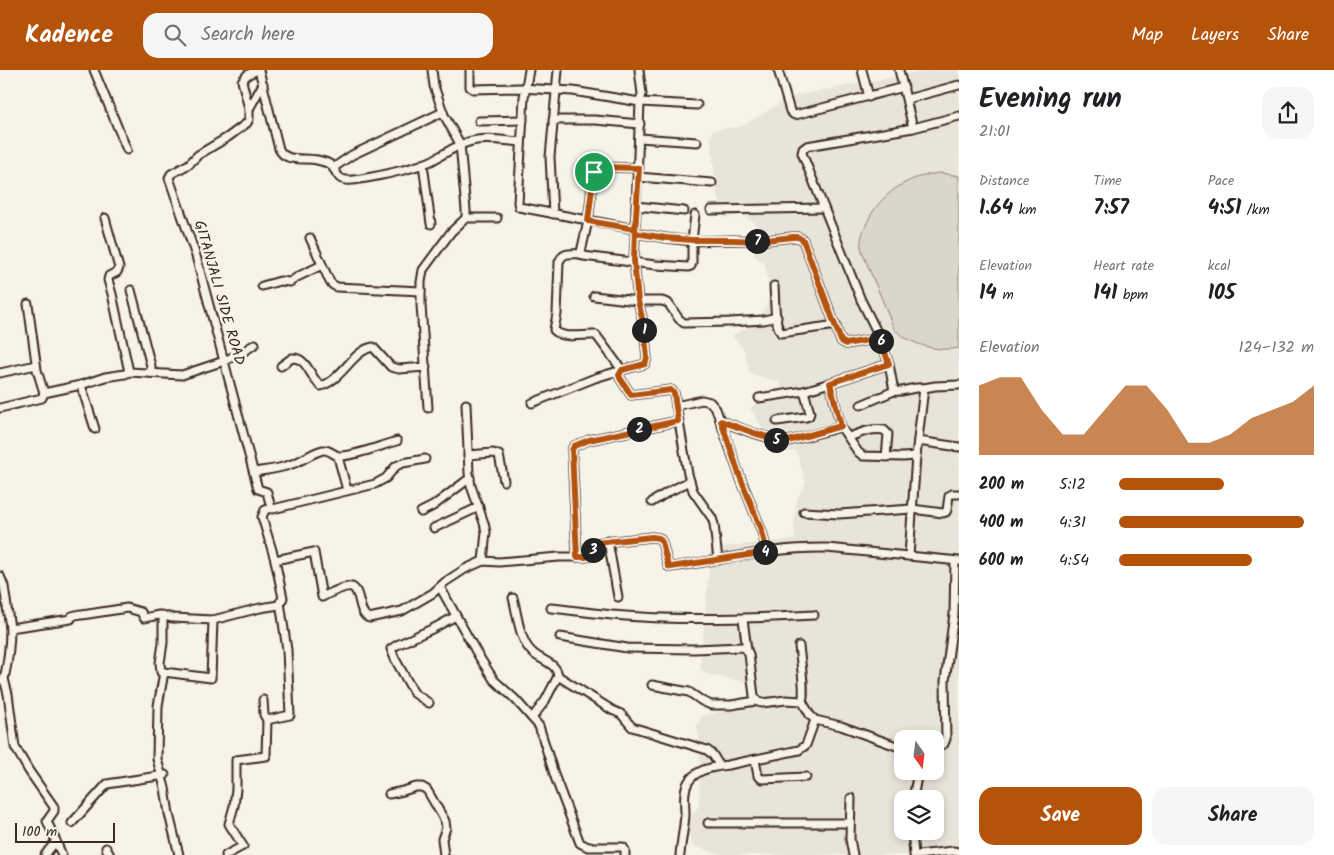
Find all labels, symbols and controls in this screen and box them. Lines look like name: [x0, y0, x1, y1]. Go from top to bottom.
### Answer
search box: [143, 13, 493, 58]
text: Kadence: [25, 16, 113, 55]
text: Search here: [201, 20, 295, 50]
icon: search: [161, 21, 189, 49]
text: Map: [1132, 21, 1163, 50]
text: Layers: [1191, 21, 1239, 50]
text: Share: [1267, 21, 1309, 50]
text: Evening run: [979, 77, 1122, 122]
button: share: [1262, 87, 1314, 139]
text: 21:01: [979, 119, 1010, 144]
pin: [573, 151, 615, 193]
icon: arrive: [580, 158, 608, 186]
text: Distance: [979, 170, 1029, 192]
text: Time: [1093, 170, 1122, 192]
text: Pace: [1208, 170, 1234, 192]
text: 1.64: [979, 192, 1013, 225]
text: 7:57: [1093, 192, 1129, 225]
text: 4:51: [1208, 192, 1241, 225]
text: km: [1013, 199, 1036, 221]
text: /km: [1241, 199, 1270, 221]
street label: GITANJALI SIDE ROAD: [187, 218, 251, 369]
pin: 7: [744, 228, 770, 254]
text: 7: [754, 230, 761, 252]
text: Elevation: [979, 255, 1032, 277]
text: Heart rate: [1093, 255, 1154, 277]
text: kcal: [1208, 255, 1230, 277]
text: 14: [979, 277, 997, 310]
text: 141: [1093, 277, 1117, 310]
text: 105: [1208, 277, 1235, 310]
text: m: [997, 284, 1014, 306]
text: bpm: [1117, 284, 1148, 306]
pin: 1: [632, 318, 656, 342]
text: 1: [642, 319, 647, 341]
pin: 6: [868, 328, 894, 354]
text: 6: [878, 330, 885, 352]
text: Elevation: [979, 335, 1040, 360]
text: 124–132 m: [1238, 335, 1314, 360]
pin: 2: [626, 416, 652, 442]
text: 2: [635, 418, 644, 440]
pin: 5: [764, 428, 788, 452]
text: 5: [773, 429, 780, 451]
text: 200 m: [979, 472, 1024, 497]
text: 5:12: [1059, 472, 1086, 497]
text: 400 m: [979, 510, 1023, 535]
text: 4:31: [1059, 510, 1086, 535]
pin: 3: [580, 538, 606, 562]
text: 3: [590, 539, 597, 561]
pin: 4: [752, 540, 778, 564]
text: 4: [762, 541, 769, 563]
text: 600 m: [979, 548, 1023, 573]
text: 4:54: [1059, 548, 1089, 573]
north arrow: [894, 730, 944, 780]
map controls: [894, 730, 944, 840]
button: Save: [979, 787, 1142, 845]
button: Share: [1152, 787, 1314, 845]
button: layers: [894, 790, 944, 840]
scale bar: [15, 820, 115, 843]
text: 100 m: [22, 821, 57, 843]

